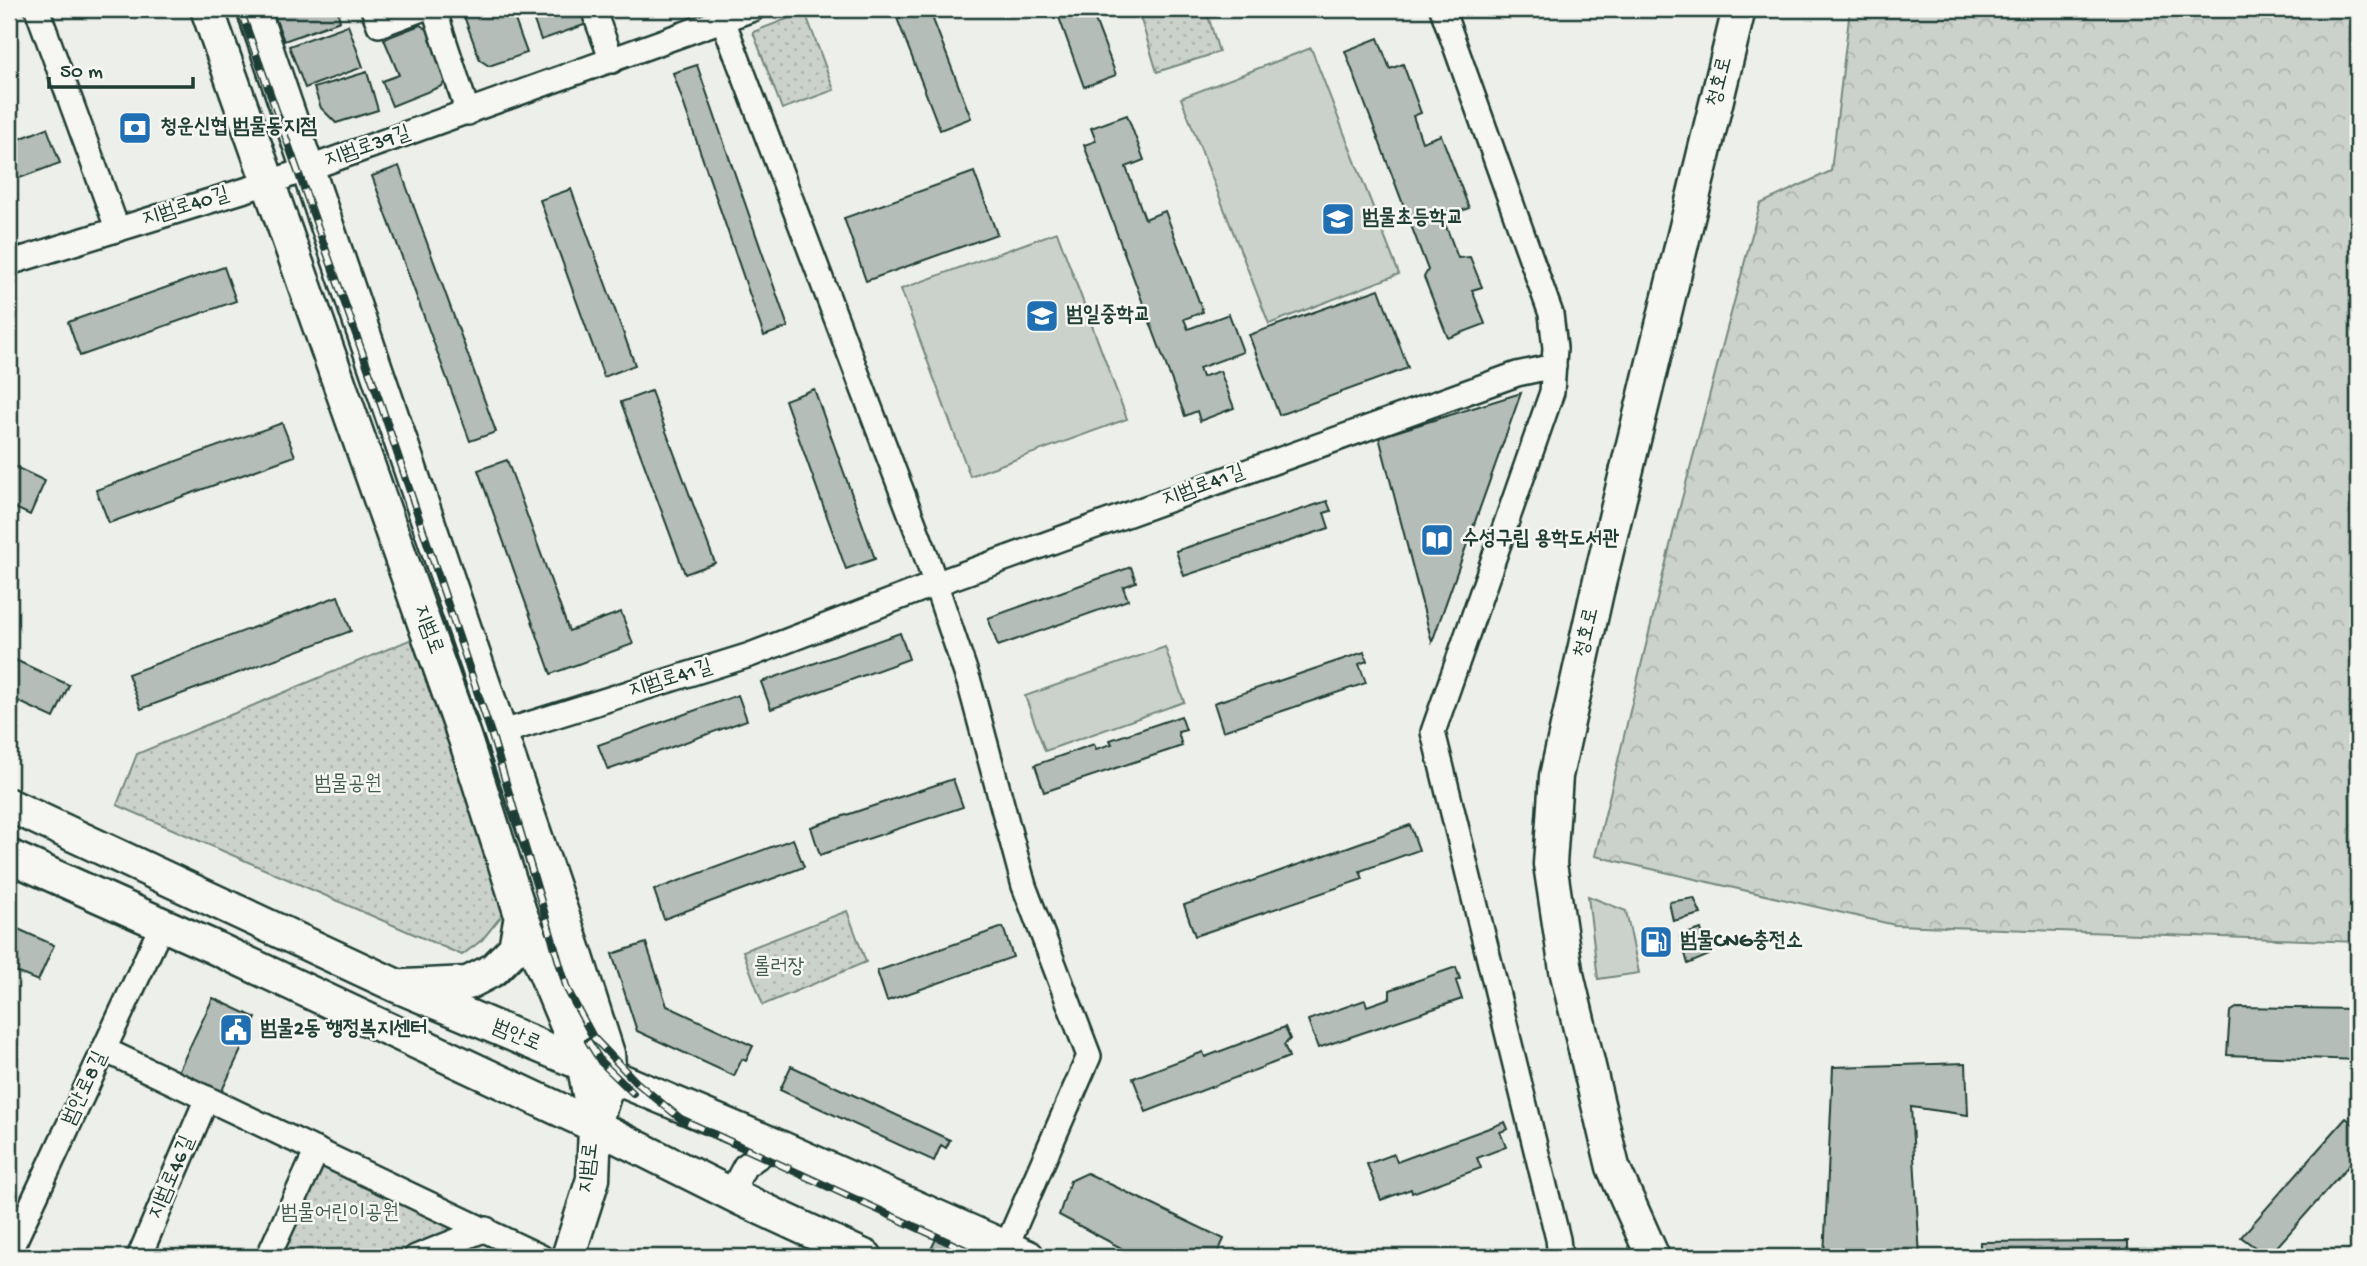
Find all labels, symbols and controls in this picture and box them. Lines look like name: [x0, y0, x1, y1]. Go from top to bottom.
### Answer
scale bar: [49, 46, 192, 90]
street label: 청호로: [1703, 54, 1739, 110]
text: 50 m: [60, 61, 103, 86]
bank icon: 청운신협 범물동지점: [116, 109, 154, 147]
place label: 청운신협 범물동지점: [160, 116, 317, 141]
street label: 지범로39길: [322, 122, 414, 174]
street label: 지범로40길: [140, 183, 233, 233]
school or university icon: 범물초등학교: [1319, 200, 1357, 238]
place label: 범물초등학교: [1362, 207, 1463, 232]
school or university icon: 범일중학교: [1023, 297, 1061, 335]
place label: 범일중학교: [1066, 304, 1151, 329]
street label: 지범로41길: [1159, 461, 1249, 513]
library icon: 수성구립 용학도서관: [1418, 521, 1456, 559]
place label: 수성구립 용학도서관: [1462, 528, 1619, 553]
street label: 지범로: [407, 602, 447, 658]
street label: 청호로: [1570, 605, 1606, 661]
street label: 지범로41길: [626, 655, 716, 705]
park label: 범물공원: [314, 773, 382, 798]
fuel station icon: 범물CNG충전소: [1637, 923, 1675, 961]
place label: 범물CNG충전소: [1680, 929, 1803, 955]
park label: 롤러장: [754, 955, 804, 981]
public building icon: 범물2동 행정복지센터: [217, 1011, 255, 1049]
street label: 범안로: [488, 1016, 544, 1058]
place label: 범물2동 행정복지센터: [260, 1018, 427, 1043]
street label: 범안로8길: [58, 1048, 114, 1130]
street label: 지범로46길: [144, 1132, 202, 1223]
street label: 지범로: [575, 1141, 605, 1195]
park label: 범물어린이공원: [281, 1202, 399, 1227]

